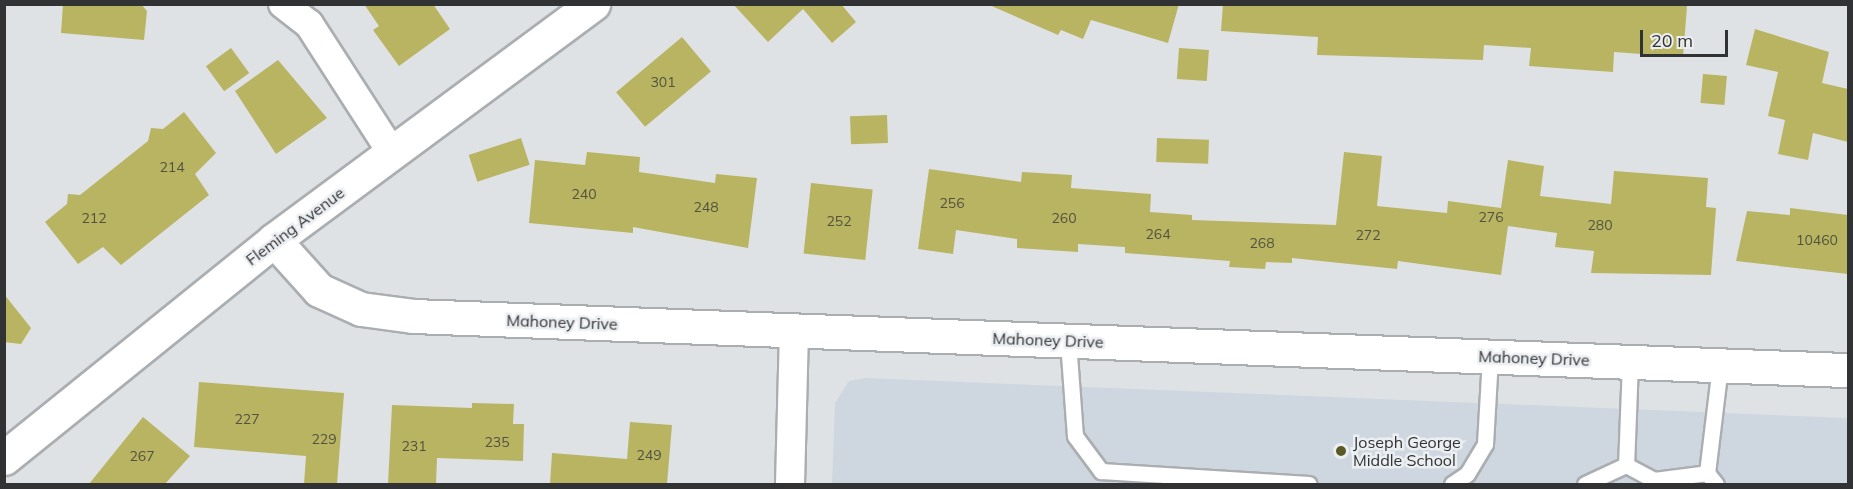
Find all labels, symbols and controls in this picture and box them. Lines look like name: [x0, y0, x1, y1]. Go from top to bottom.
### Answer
scale bar: [1643, 18, 1732, 56]
text: 20 m: [1651, 29, 1693, 52]
house number: 301: [650, 74, 676, 90]
house number: 214: [159, 159, 185, 175]
street label: Fleming Avenue: [242, 183, 348, 269]
house number: 240: [571, 186, 597, 202]
house number: 256: [939, 195, 965, 211]
house number: 248: [693, 199, 719, 215]
house number: 276: [1478, 209, 1504, 225]
house number: 212: [81, 210, 107, 226]
house number: 260: [1051, 210, 1077, 226]
house number: 252: [826, 213, 852, 229]
house number: 280: [1587, 217, 1613, 233]
house number: 264: [1145, 226, 1171, 242]
house number: 272: [1355, 227, 1381, 243]
house number: 10460: [1796, 232, 1838, 248]
house number: 268: [1249, 235, 1275, 251]
street label: Mahoney Drive: [506, 310, 618, 334]
street label: Mahoney Drive: [992, 328, 1104, 352]
street label: Mahoney Drive: [1478, 346, 1590, 370]
house number: 227: [234, 411, 260, 427]
house number: 229: [311, 431, 337, 447]
place label: Joseph George Middle School: [1353, 432, 1461, 470]
house number: 235: [484, 434, 510, 450]
house number: 231: [401, 438, 427, 454]
marker: Joseph George Middle School: [1334, 444, 1348, 458]
house number: 249: [636, 447, 662, 463]
house number: 267: [129, 448, 155, 464]

